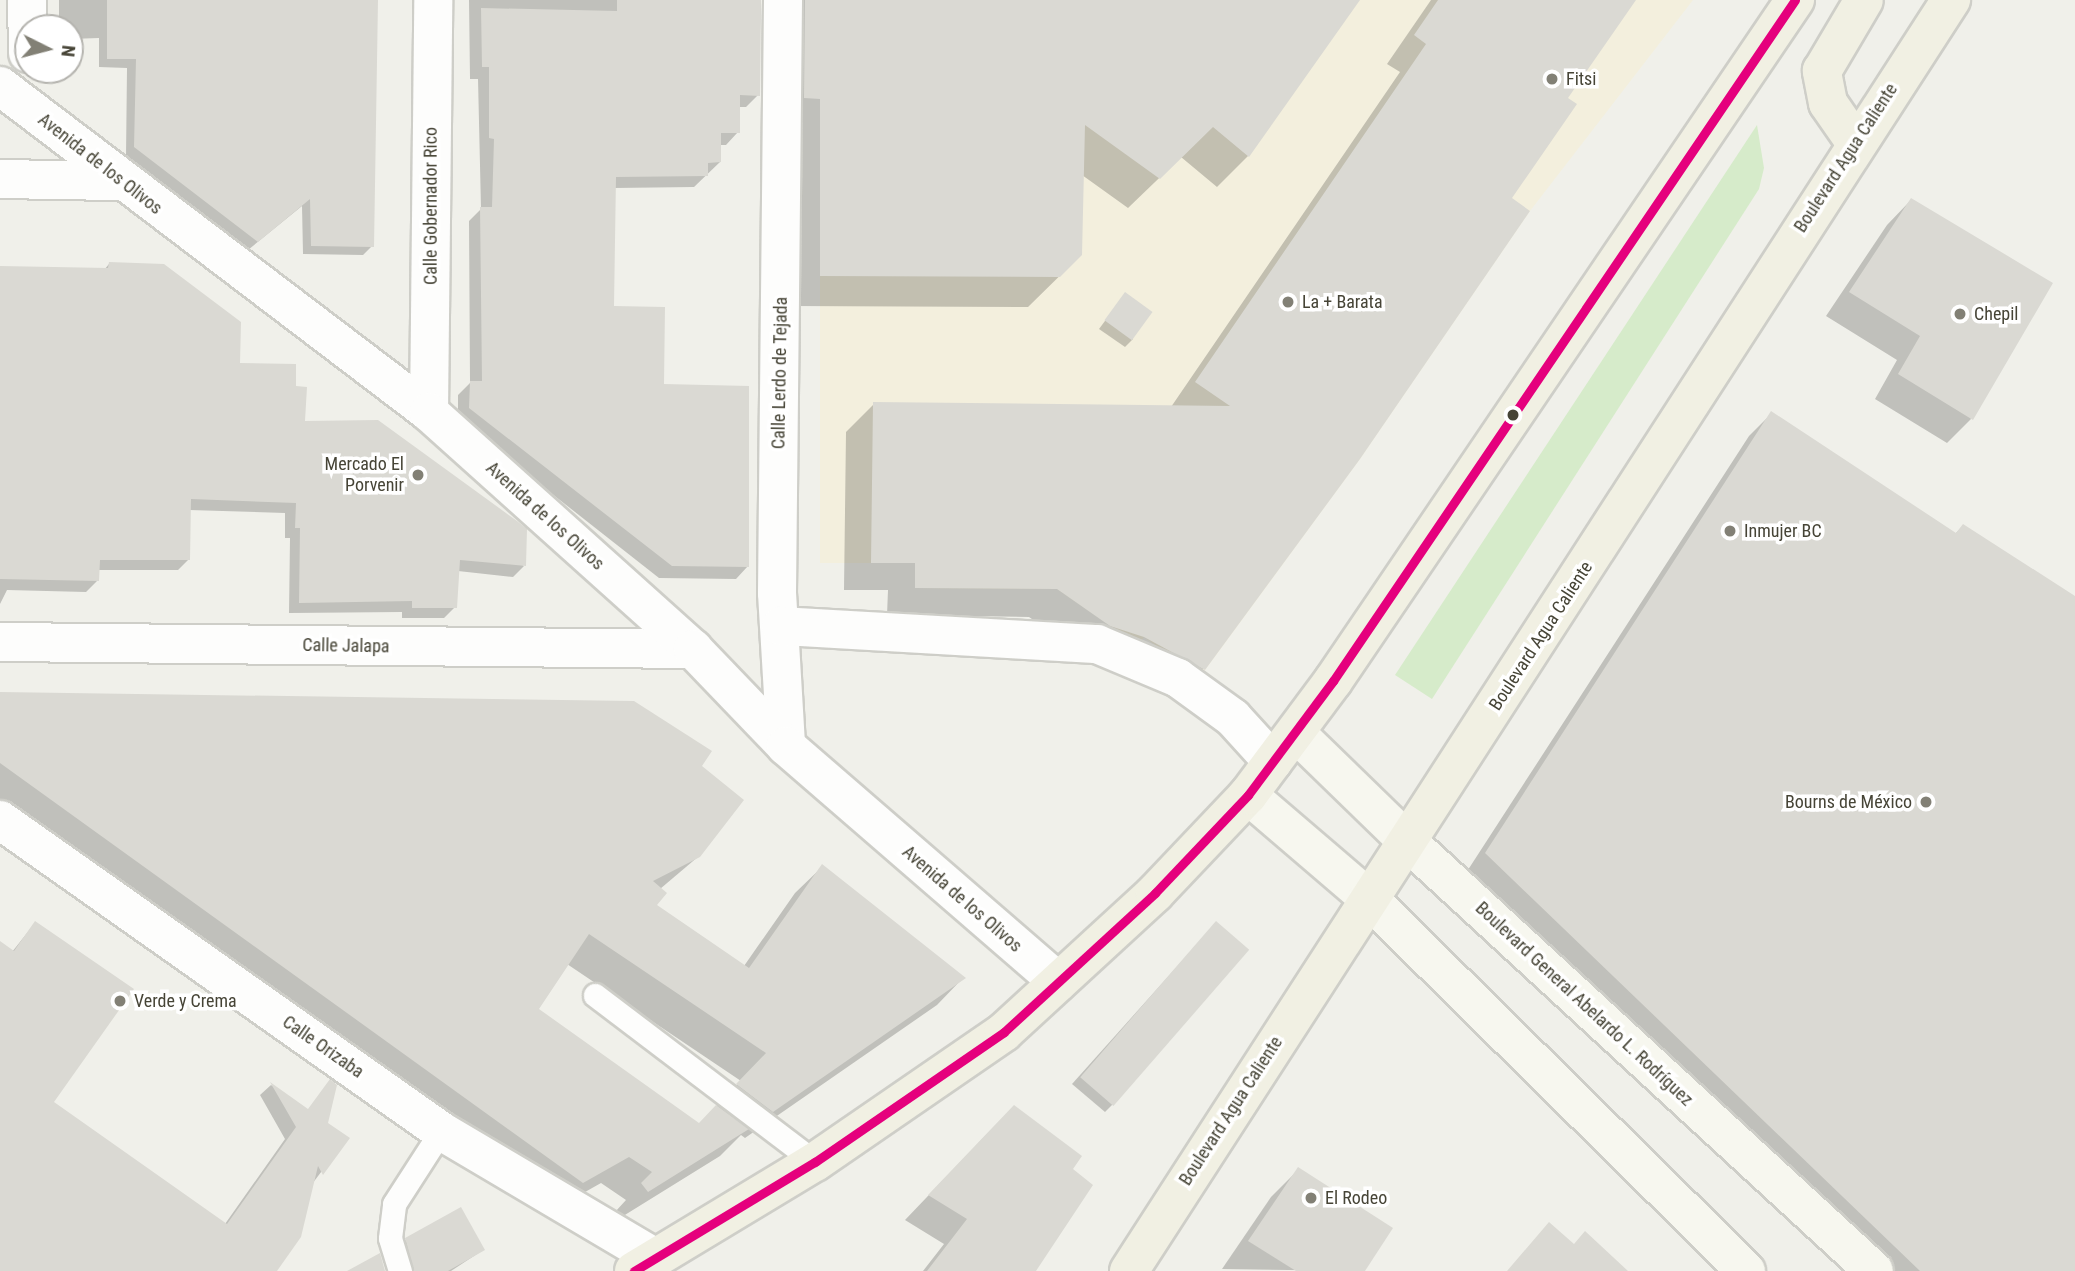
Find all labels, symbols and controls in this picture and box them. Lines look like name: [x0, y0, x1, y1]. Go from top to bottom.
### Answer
north arrow: [14, 14, 84, 84]
text: N: [56, 44, 80, 58]
place label: Fitsi: [1566, 68, 1596, 90]
marker: Fitsi: [1544, 71, 1560, 87]
street label: Boulevard Agua Caliente: [1790, 79, 1902, 237]
street label: Avenida de los Olivos: [34, 109, 166, 219]
street label: Calle Gobernador Rico: [420, 127, 442, 285]
place label: La + Barata: [1302, 291, 1383, 313]
marker: La + Barata: [1280, 294, 1296, 310]
street label: Calle Lerdo de Tejada: [768, 296, 792, 450]
place label: Chepil: [1974, 303, 2018, 325]
marker: Chepil: [1952, 306, 1968, 322]
unlabelled marker: [1506, 408, 1520, 422]
place label: Mercado El Porvenir: [325, 454, 404, 496]
street label: Avenida de los Olivos: [482, 457, 608, 575]
marker: Mercado El Porvenir: [410, 467, 426, 483]
place label: Inmujer BC: [1744, 520, 1822, 542]
marker: Inmujer BC: [1722, 523, 1738, 539]
street label: Boulevard Agua Caliente: [1485, 557, 1597, 715]
street label: Calle Jalapa: [302, 634, 390, 658]
place label: Bourns de México: [1785, 791, 1912, 813]
marker: Bourns de México: [1918, 794, 1934, 810]
street label: Avenida de los Olivos: [898, 841, 1026, 957]
street label: Boulevard General Abelardo L. Rodríguez: [1471, 897, 1697, 1111]
place label: Verde y Crema: [134, 990, 237, 1012]
marker: Verde y Crema: [112, 993, 128, 1009]
street label: Calle Orizaba: [278, 1011, 368, 1083]
street label: Boulevard Agua Caliente: [1175, 1032, 1287, 1190]
place label: El Rodeo: [1325, 1187, 1387, 1209]
marker: El Rodeo: [1303, 1190, 1319, 1206]

